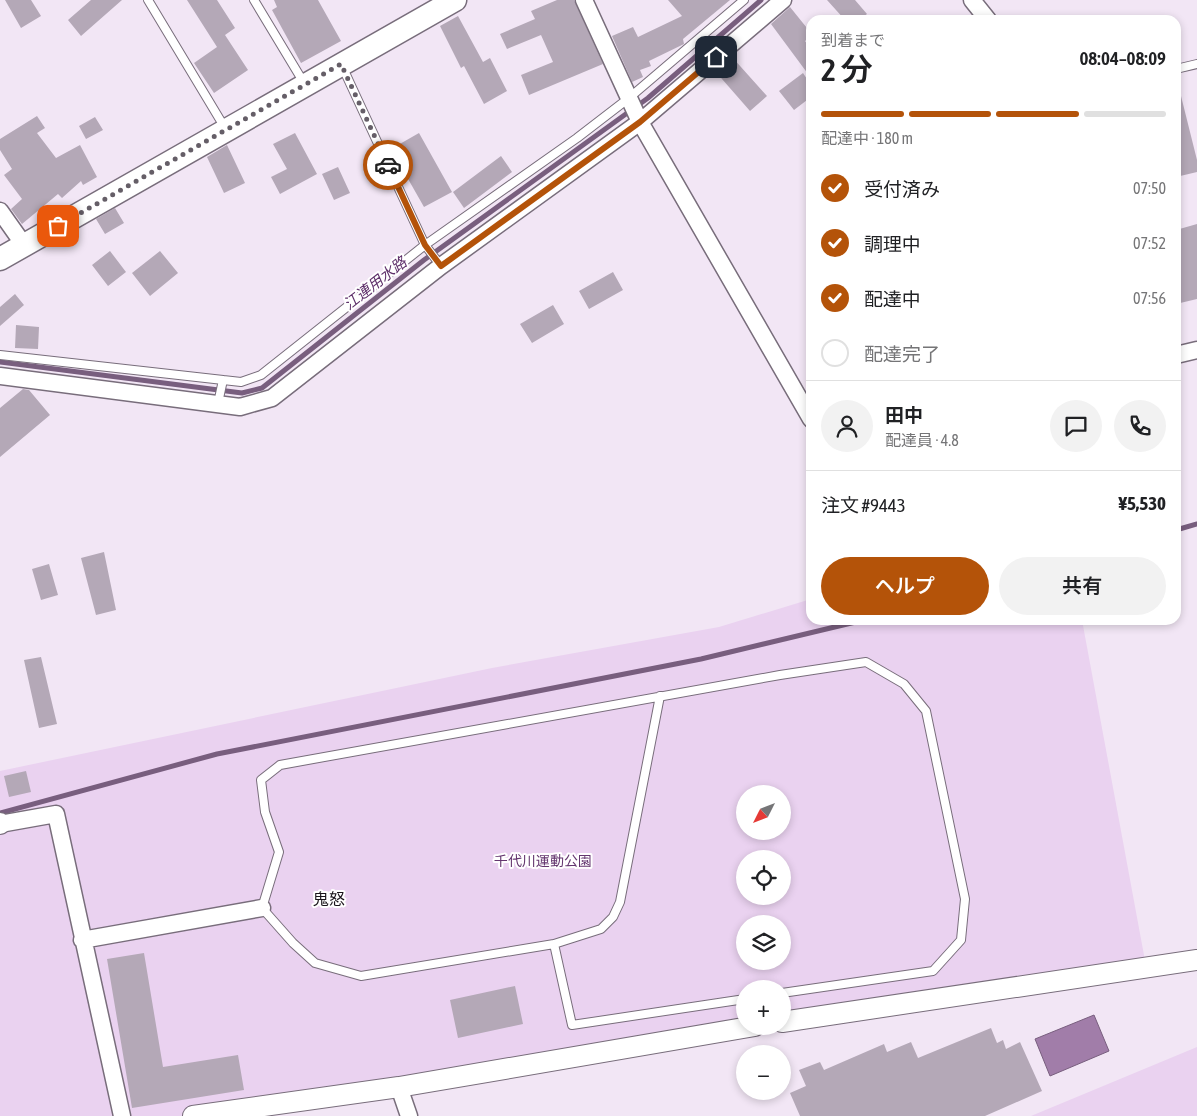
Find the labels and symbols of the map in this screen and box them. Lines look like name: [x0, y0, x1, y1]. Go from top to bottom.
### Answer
pin: [695, 36, 737, 78]
courier: [363, 140, 413, 190]
pin: [37, 205, 79, 247]
water label: 江連用水路: [340, 252, 411, 313]
north arrow: [736, 785, 791, 840]
park label: 千代川運動公園: [494, 853, 592, 869]
district label: 鬼怒: [313, 890, 345, 908]

